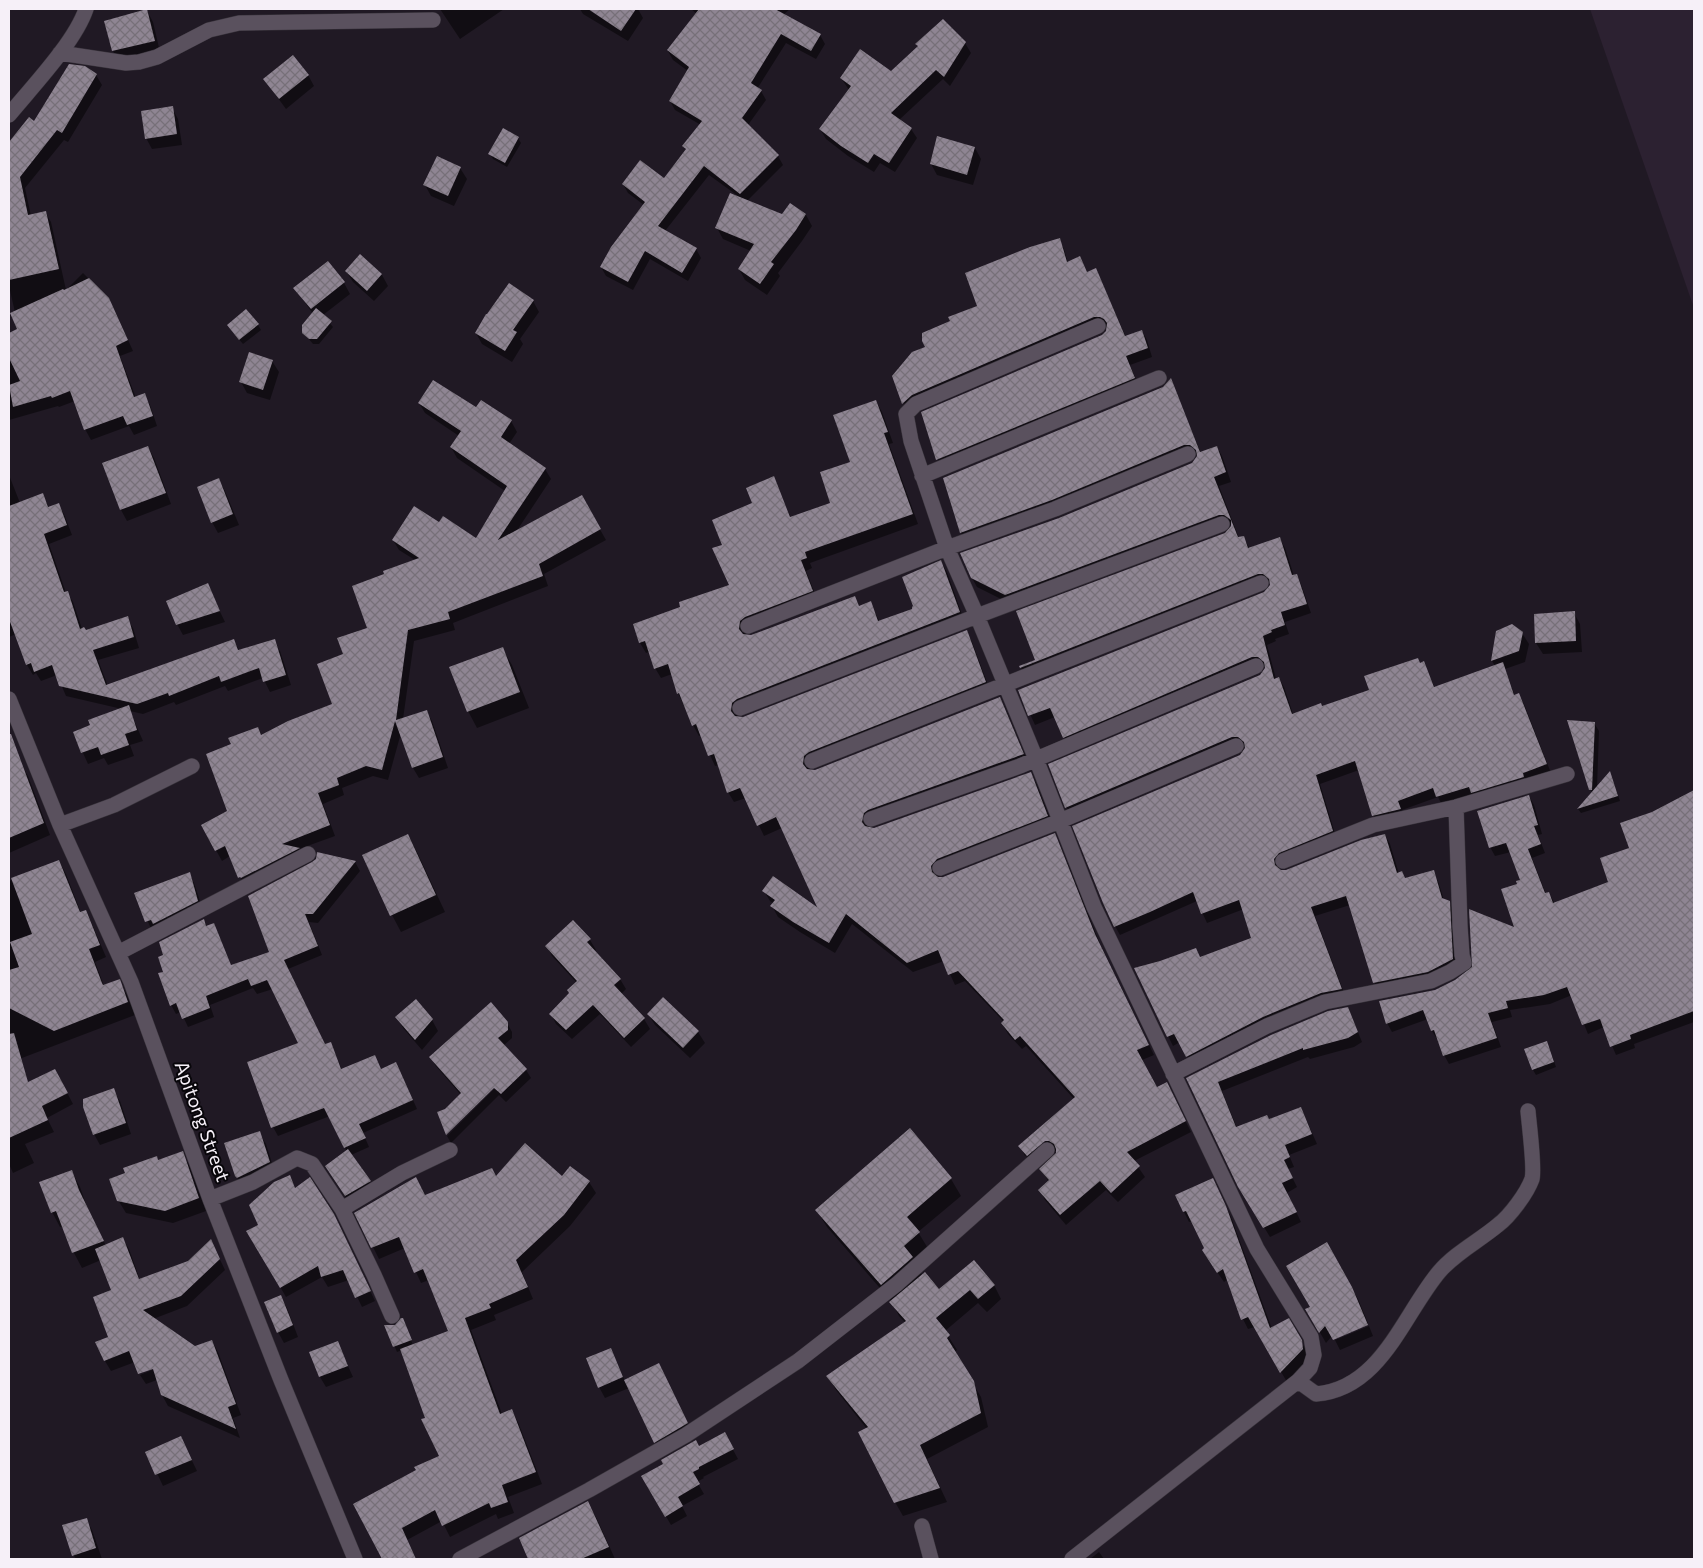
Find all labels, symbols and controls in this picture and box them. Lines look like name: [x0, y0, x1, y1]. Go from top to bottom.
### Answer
street label: Apitong Street: [171, 1058, 236, 1185]

